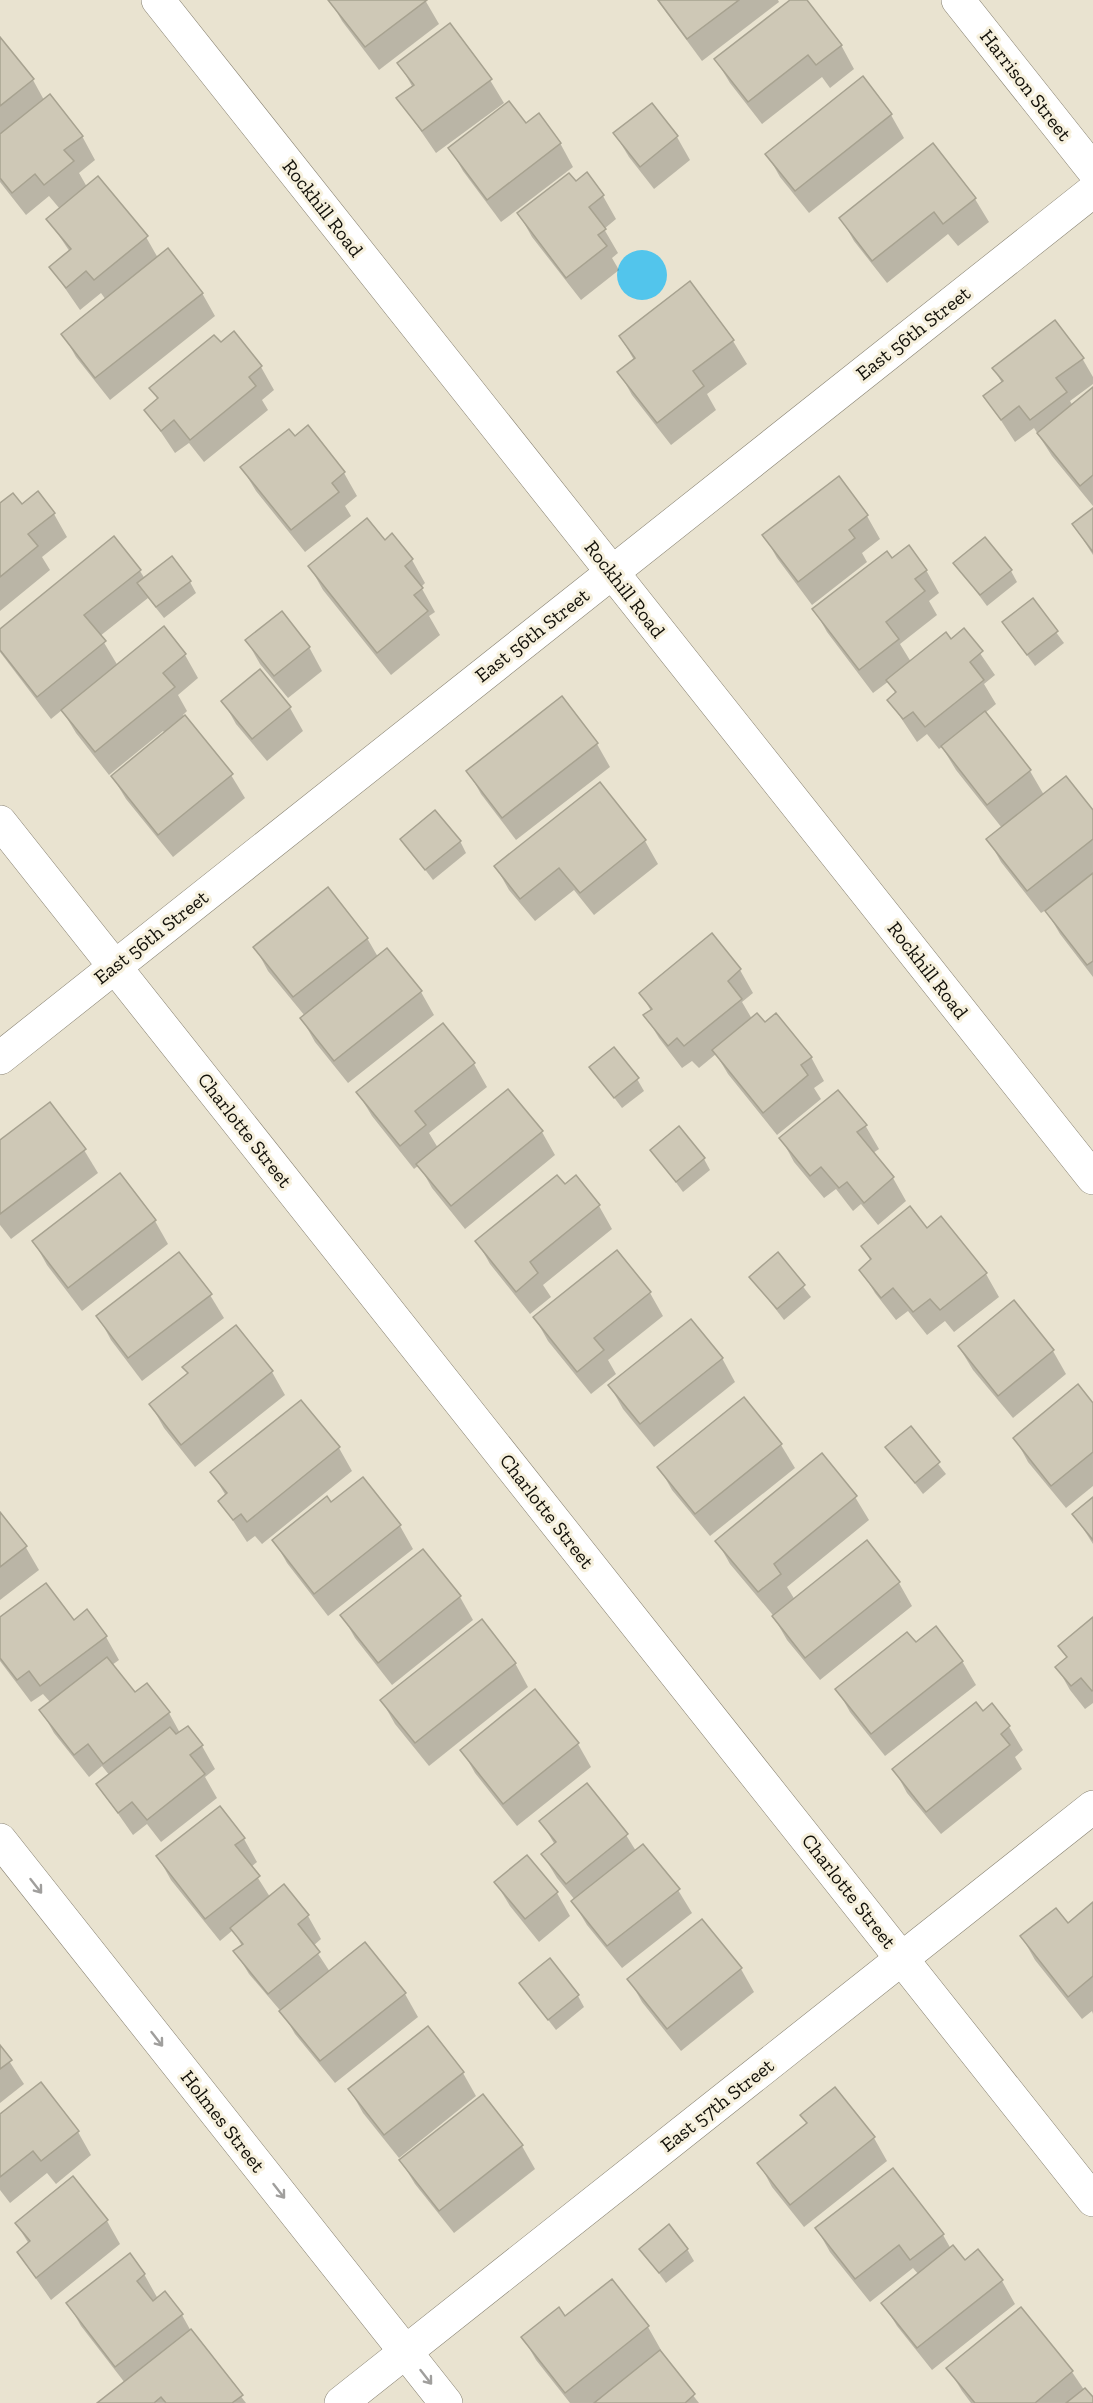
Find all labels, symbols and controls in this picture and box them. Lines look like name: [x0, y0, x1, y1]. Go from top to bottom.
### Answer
street label: Harrison Street: [975, 25, 1077, 146]
street label: Rockhill Road: [278, 155, 368, 261]
street label: East 56th Street: [851, 281, 975, 385]
street label: Rockhill Road: [580, 536, 670, 642]
street label: East 56th Street: [470, 583, 594, 687]
street label: East 56th Street: [89, 885, 213, 989]
street label: Rockhill Road: [883, 917, 973, 1023]
street label: Charlotte Street: [193, 1068, 298, 1193]
street label: Charlotte Street: [495, 1449, 600, 1574]
street label: Charlotte Street: [797, 1829, 902, 1954]
one-way arrow: [30, 1878, 43, 1894]
one-way arrow: [151, 2030, 164, 2046]
street label: East 57th Street: [655, 2053, 779, 2157]
street label: Holmes Street: [176, 2065, 271, 2177]
one-way arrow: [272, 2183, 285, 2199]
one-way arrow: [419, 2369, 432, 2385]

